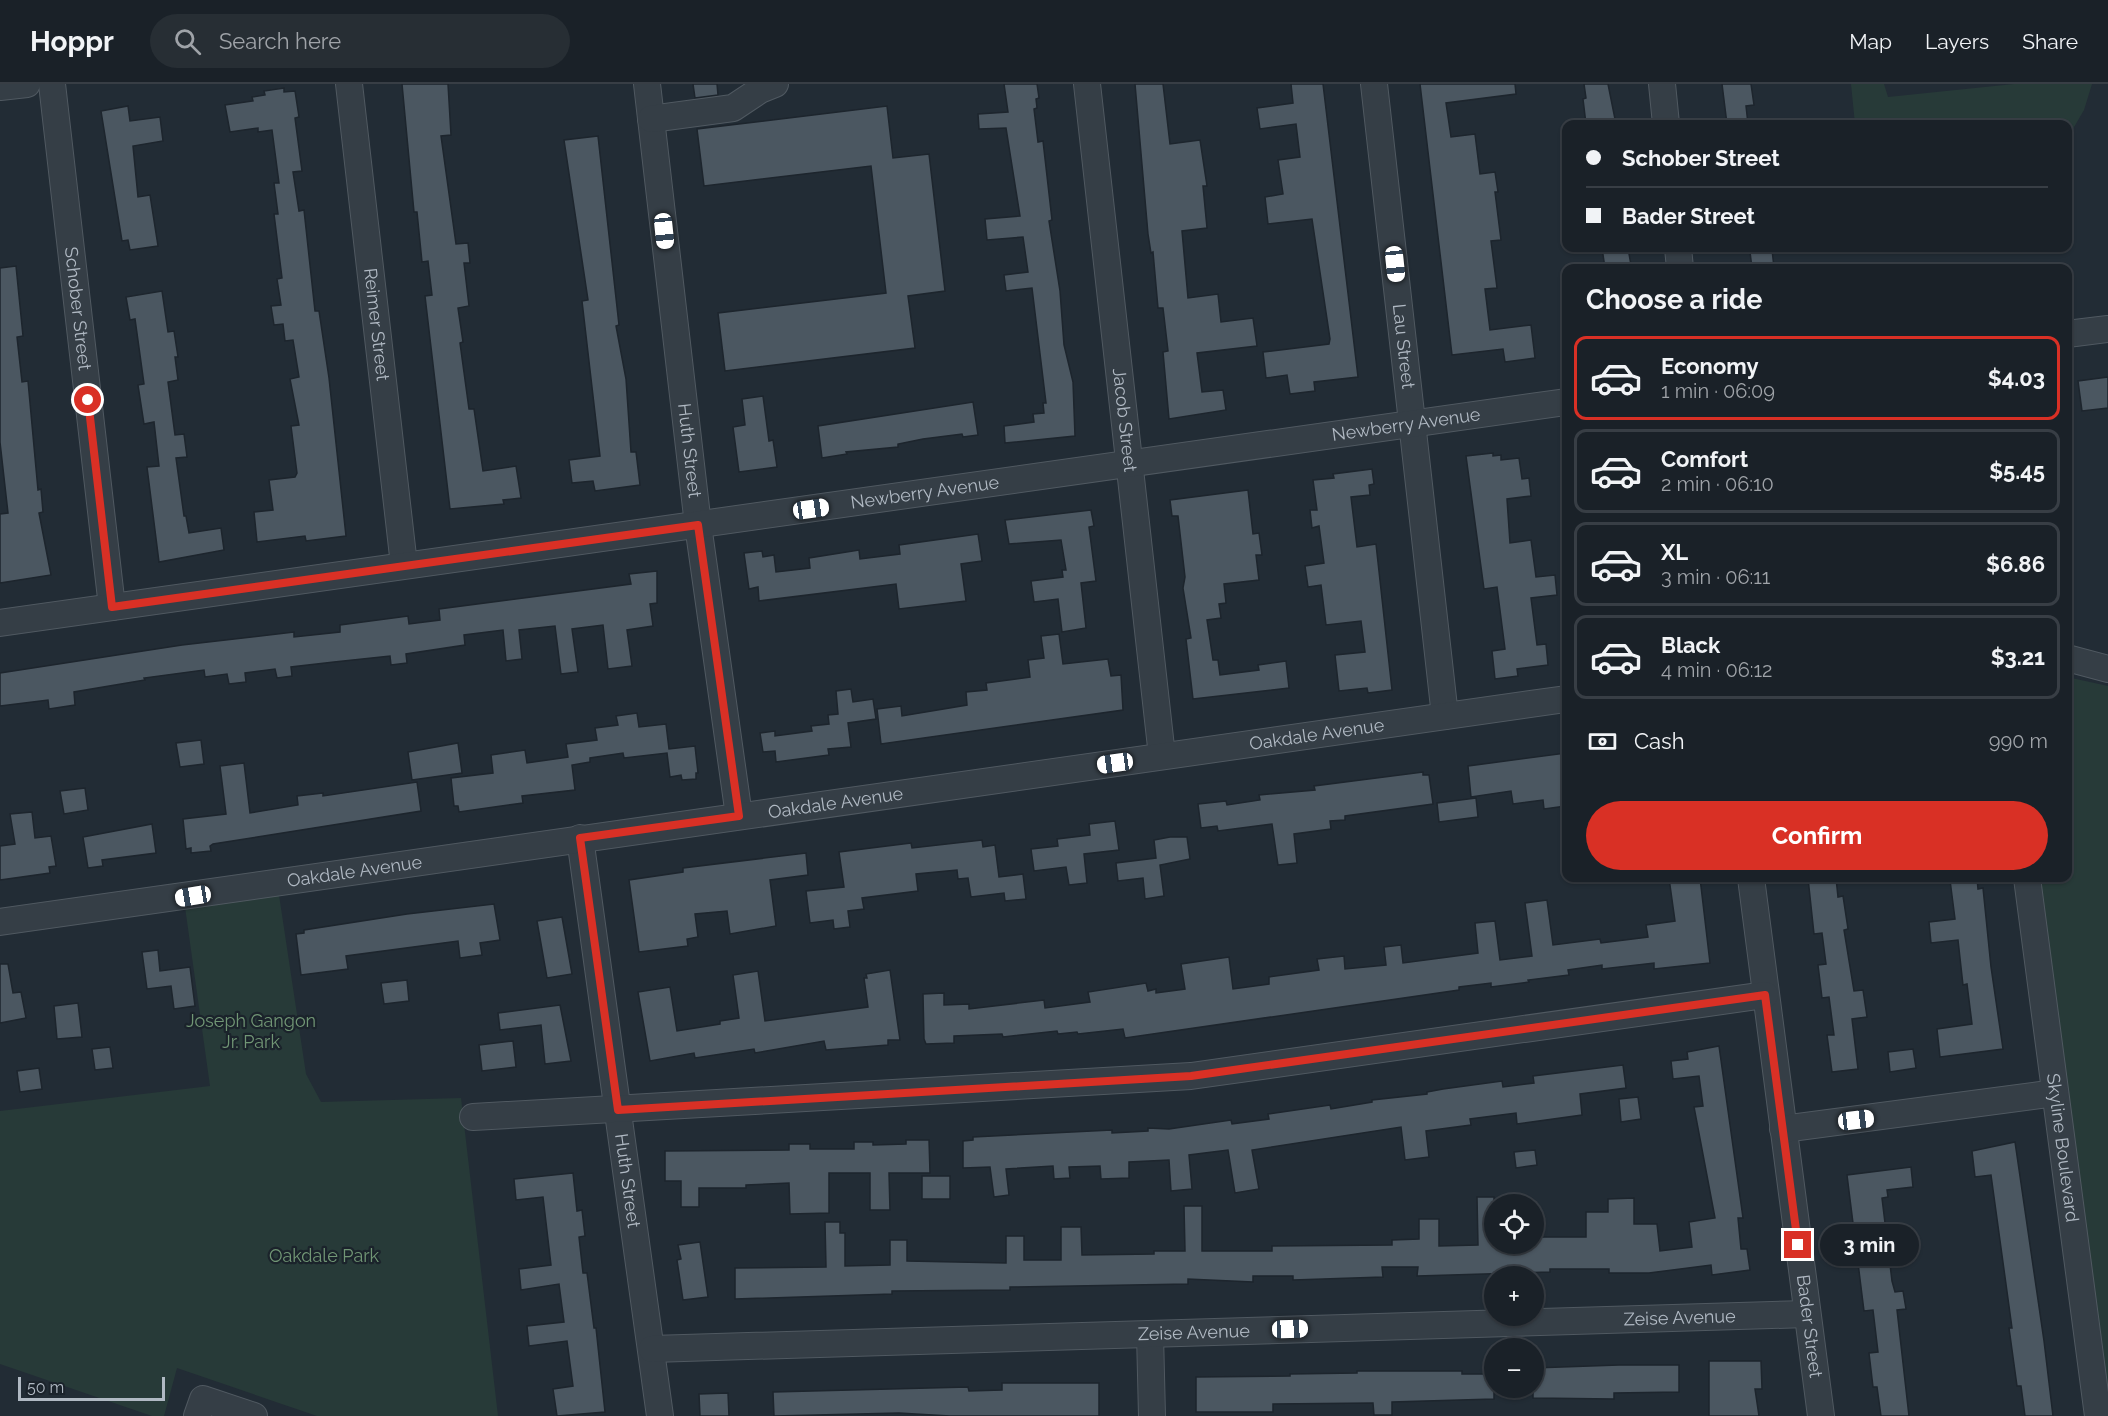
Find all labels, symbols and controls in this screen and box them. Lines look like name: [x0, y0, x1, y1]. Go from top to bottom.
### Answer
search box: [150, 14, 570, 68]
text: Hoppr: [30, 25, 114, 58]
icon: search: [171, 25, 204, 58]
text: Search here: [219, 28, 341, 54]
text: Map: [1849, 29, 1892, 54]
text: Layers: [1925, 29, 1989, 54]
text: Share: [2022, 29, 2078, 54]
text: Schober Street: [1622, 145, 1780, 171]
text: Bader Street: [1622, 203, 1755, 229]
car: [653, 212, 675, 250]
car: [1384, 245, 1406, 283]
street label: Schober Street: [61, 246, 96, 371]
street label: Reimer Street: [360, 267, 394, 382]
text: Choose a ride: [1586, 284, 1762, 315]
street label: Lau Street: [1389, 303, 1419, 390]
icon: car: [1589, 351, 1643, 405]
text: Economy: [1661, 353, 1759, 379]
text: $4.03: [1988, 365, 2045, 391]
street label: Jacob Street: [1109, 367, 1141, 473]
text: 1 min · 06:09: [1661, 379, 1775, 403]
route start: [74, 386, 101, 413]
street label: Huth Street: [674, 402, 706, 499]
street label: Newberry Avenue: [1330, 403, 1482, 445]
icon: car: [1589, 444, 1643, 498]
text: Comfort: [1661, 446, 1748, 472]
text: $5.45: [1989, 458, 2045, 484]
street label: Newberry Avenue: [849, 471, 1001, 513]
text: 2 min · 06:10: [1661, 472, 1774, 496]
car: [792, 498, 830, 520]
icon: car: [1589, 537, 1643, 591]
text: XL: [1661, 539, 1688, 565]
text: $6.86: [1986, 551, 2045, 577]
text: 3 min · 06:11: [1661, 565, 1770, 589]
icon: car: [1589, 630, 1643, 684]
text: Black: [1661, 632, 1720, 658]
text: $3.21: [1991, 644, 2045, 670]
text: 4 min · 06:12: [1661, 658, 1772, 682]
street label: Oakdale Avenue: [1248, 714, 1386, 754]
icon: cash: [1586, 725, 1619, 758]
text: Cash: [1634, 728, 1685, 754]
text: 990 m: [1989, 729, 2048, 753]
car: [1096, 752, 1134, 774]
street label: Oakdale Avenue: [767, 782, 905, 823]
button: Confirm: [1586, 801, 2048, 870]
street label: Oakdale Avenue: [285, 851, 424, 891]
car: [174, 884, 212, 908]
park label: Joseph Gangon Jr. Park: [186, 1010, 316, 1052]
street label: Skyline Boulevard: [2043, 1072, 2083, 1223]
car: [1837, 1109, 1875, 1131]
street label: Huth Street: [611, 1132, 645, 1229]
map controls: [1484, 1194, 1544, 1398]
button: locate: [1484, 1194, 1544, 1254]
callout: 3 min: [1819, 1224, 1918, 1266]
route end: [1784, 1231, 1811, 1258]
text: 3 min: [1844, 1233, 1895, 1257]
park label: Oakdale Park: [269, 1245, 380, 1266]
button: +: [1484, 1266, 1544, 1326]
street label: Bader Street: [1793, 1273, 1827, 1379]
street label: Zeise Avenue: [1623, 1305, 1736, 1330]
car: [1272, 1319, 1308, 1339]
street label: Zeise Avenue: [1137, 1320, 1251, 1344]
button: −: [1484, 1338, 1544, 1398]
scale bar: [18, 1374, 165, 1402]
text: 50 m: [27, 1378, 64, 1397]

